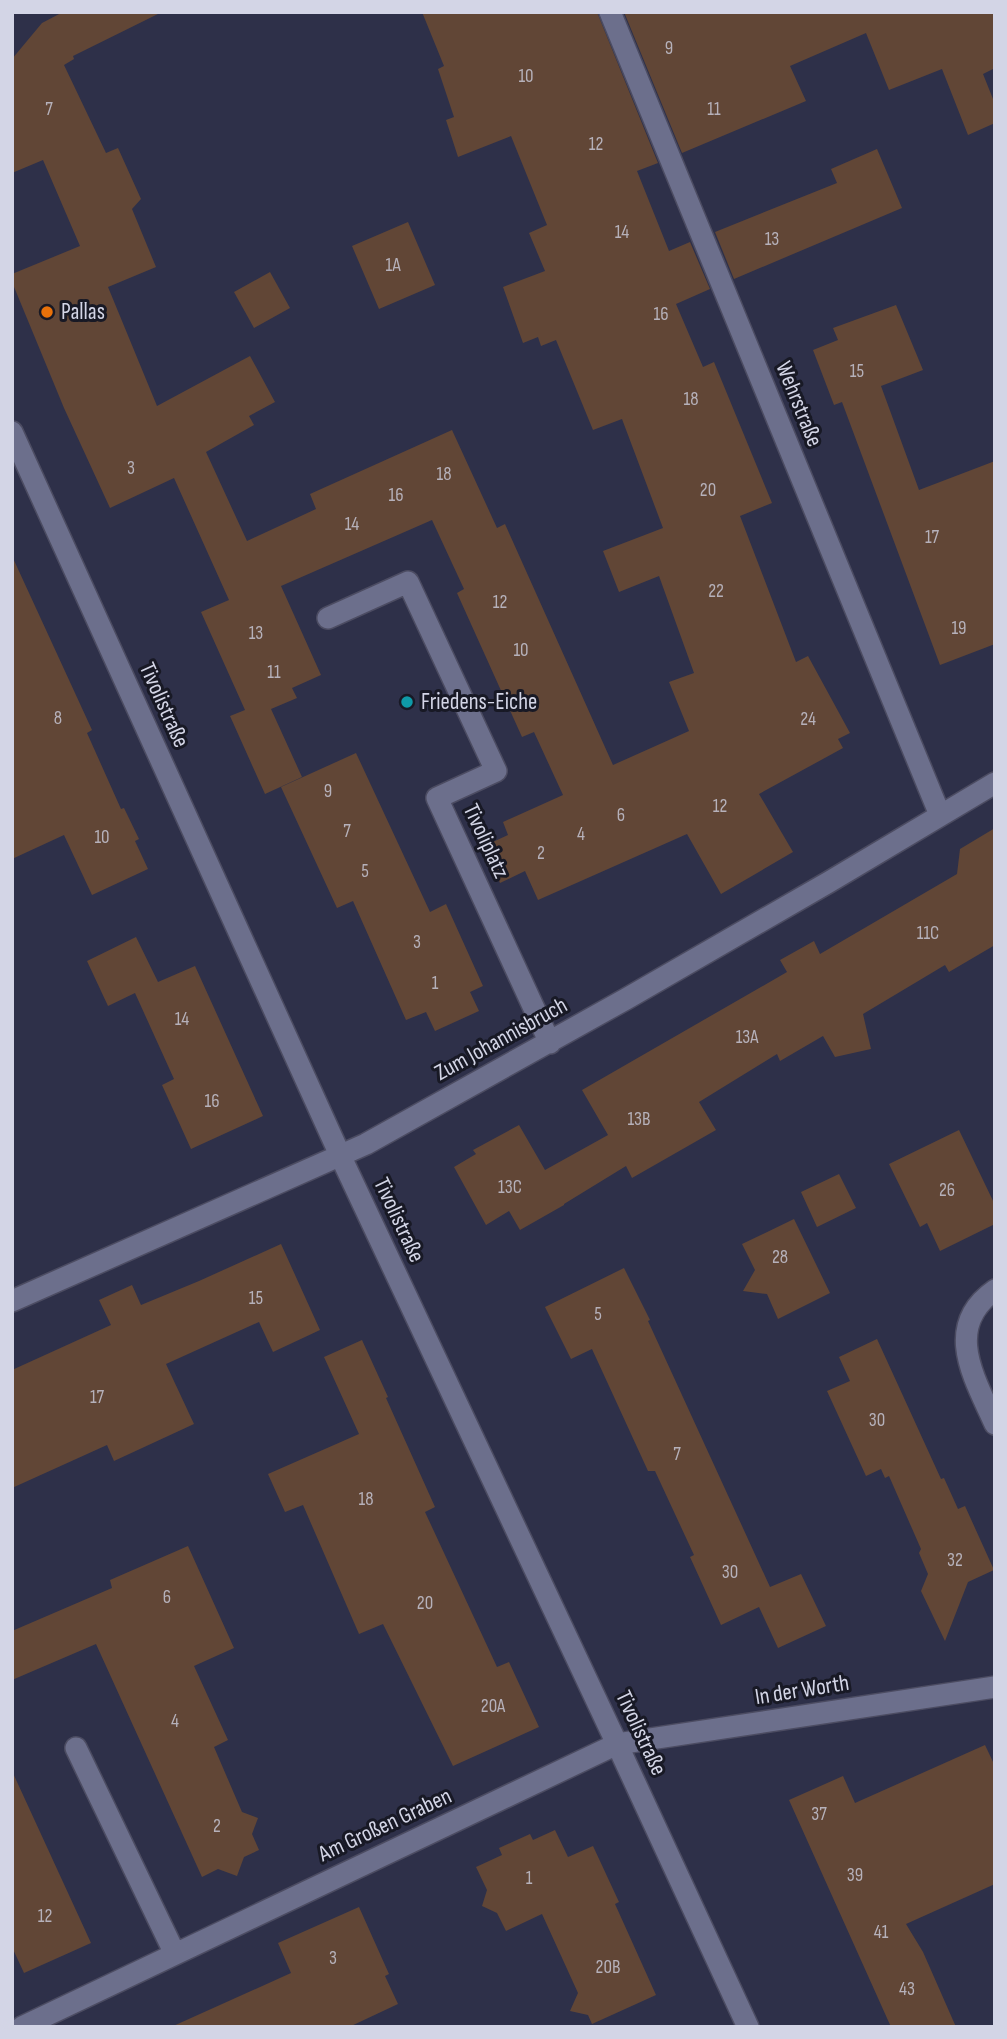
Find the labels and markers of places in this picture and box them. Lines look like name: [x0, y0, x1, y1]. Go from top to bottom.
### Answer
place label: Pallas: [61, 298, 105, 326]
marker: Pallas: [39, 304, 55, 320]
place label: Friedens-Eiche: [421, 688, 537, 716]
marker: Friedens-Eiche: [399, 694, 415, 710]

